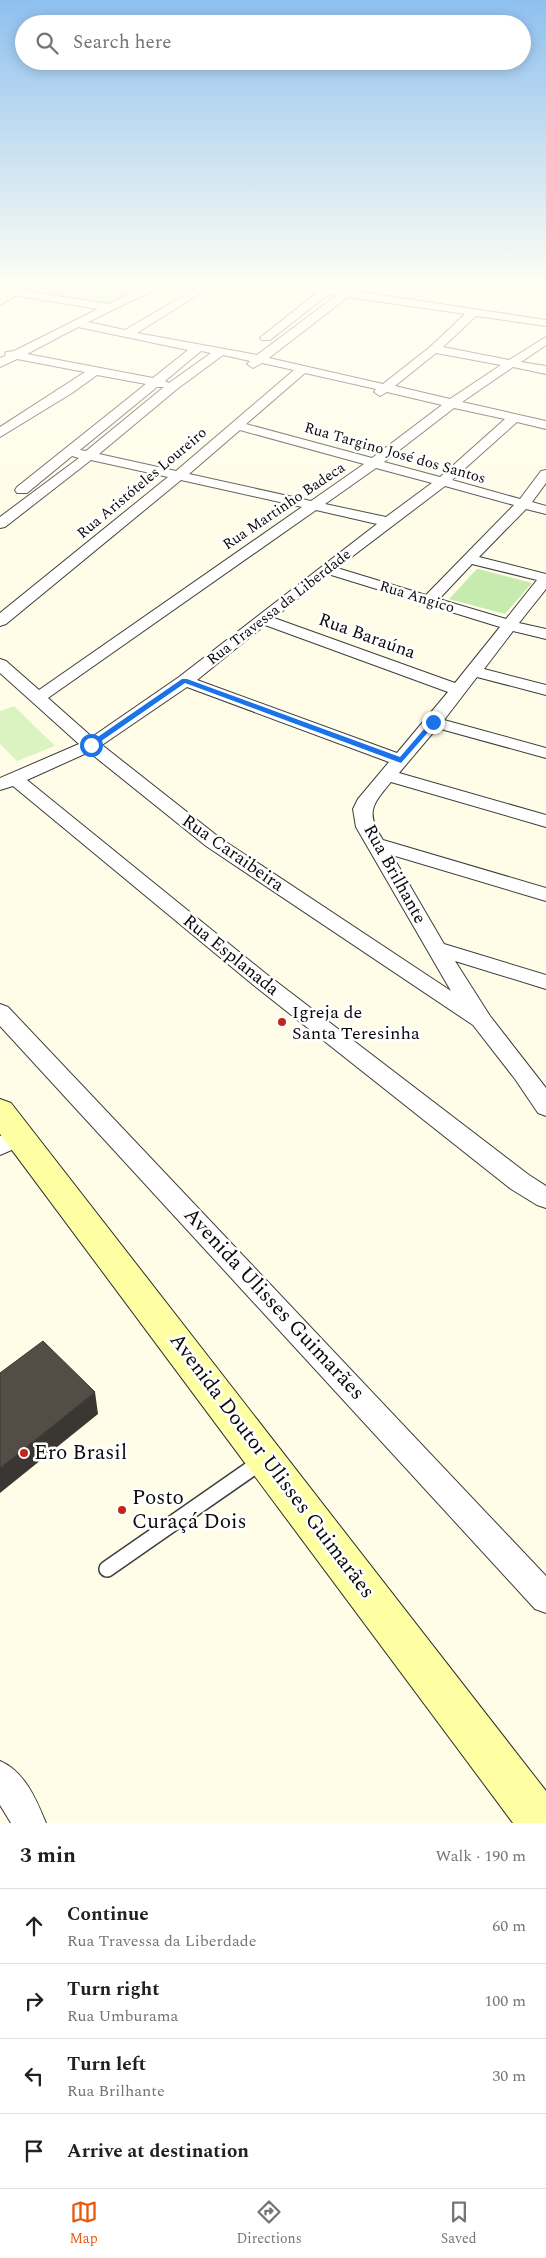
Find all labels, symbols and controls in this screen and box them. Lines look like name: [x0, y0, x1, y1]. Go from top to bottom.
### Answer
search box: [15, 15, 531, 70]
text: Search here: [73, 28, 172, 57]
icon: search: [33, 29, 61, 57]
street label: Rua Targino José dos Santos: [302, 416, 488, 490]
street label: Rua Aristóteles Loureiro: [72, 422, 212, 544]
street label: Rua Martinho Badeca: [218, 456, 351, 556]
street label: Rua Travessa da Liberdade: [202, 543, 356, 671]
street label: Rua Angico: [377, 575, 457, 619]
street label: Rua Baraúna: [315, 606, 419, 666]
route end: [422, 711, 445, 734]
route start: [80, 734, 103, 757]
street label: Rua Caraibeira: [176, 808, 290, 898]
street label: Rua Brilhante: [357, 819, 433, 929]
street label: Rua Esplanada: [177, 908, 285, 1002]
place label: Igreja de Santa Teresinha: [292, 999, 420, 1047]
marker: Igreja de Santa Teresinha: [276, 1016, 288, 1028]
street label: Avenida Ulisses Guimarães: [176, 1200, 372, 1408]
street label: Avenida Doutor Ulisses Guimarães: [161, 1326, 383, 1606]
place label: Ero Brasil: [34, 1437, 127, 1469]
marker: Ero Brasil: [18, 1447, 30, 1459]
place label: Posto Curaçá Dois: [132, 1482, 247, 1538]
marker: Posto Curaçá Dois: [116, 1504, 128, 1516]
text: 3 min: [20, 1840, 76, 1872]
text: Walk · 190 m: [435, 1844, 526, 1868]
text: Continue: [67, 1900, 149, 1929]
icon: ahead: [20, 1912, 48, 1940]
text: 60 m: [492, 1914, 526, 1938]
text: Rua Travessa da Liberdade: [67, 1929, 256, 1953]
text: Turn right: [67, 1975, 160, 2004]
icon: right: [20, 1987, 48, 2015]
text: 100 m: [484, 1989, 526, 2013]
text: Rua Umburama: [67, 2004, 178, 2028]
text: Turn left: [67, 2050, 146, 2079]
icon: left: [20, 2062, 48, 2090]
text: 30 m: [492, 2064, 526, 2088]
text: Rua Brilhante: [67, 2079, 165, 2103]
icon: arrive: [20, 2137, 48, 2165]
text: Arrive at destination: [67, 2137, 249, 2166]
tab: Map: [69, 2198, 98, 2249]
tab: Directions: [236, 2198, 302, 2249]
tab: Saved: [441, 2198, 477, 2249]

